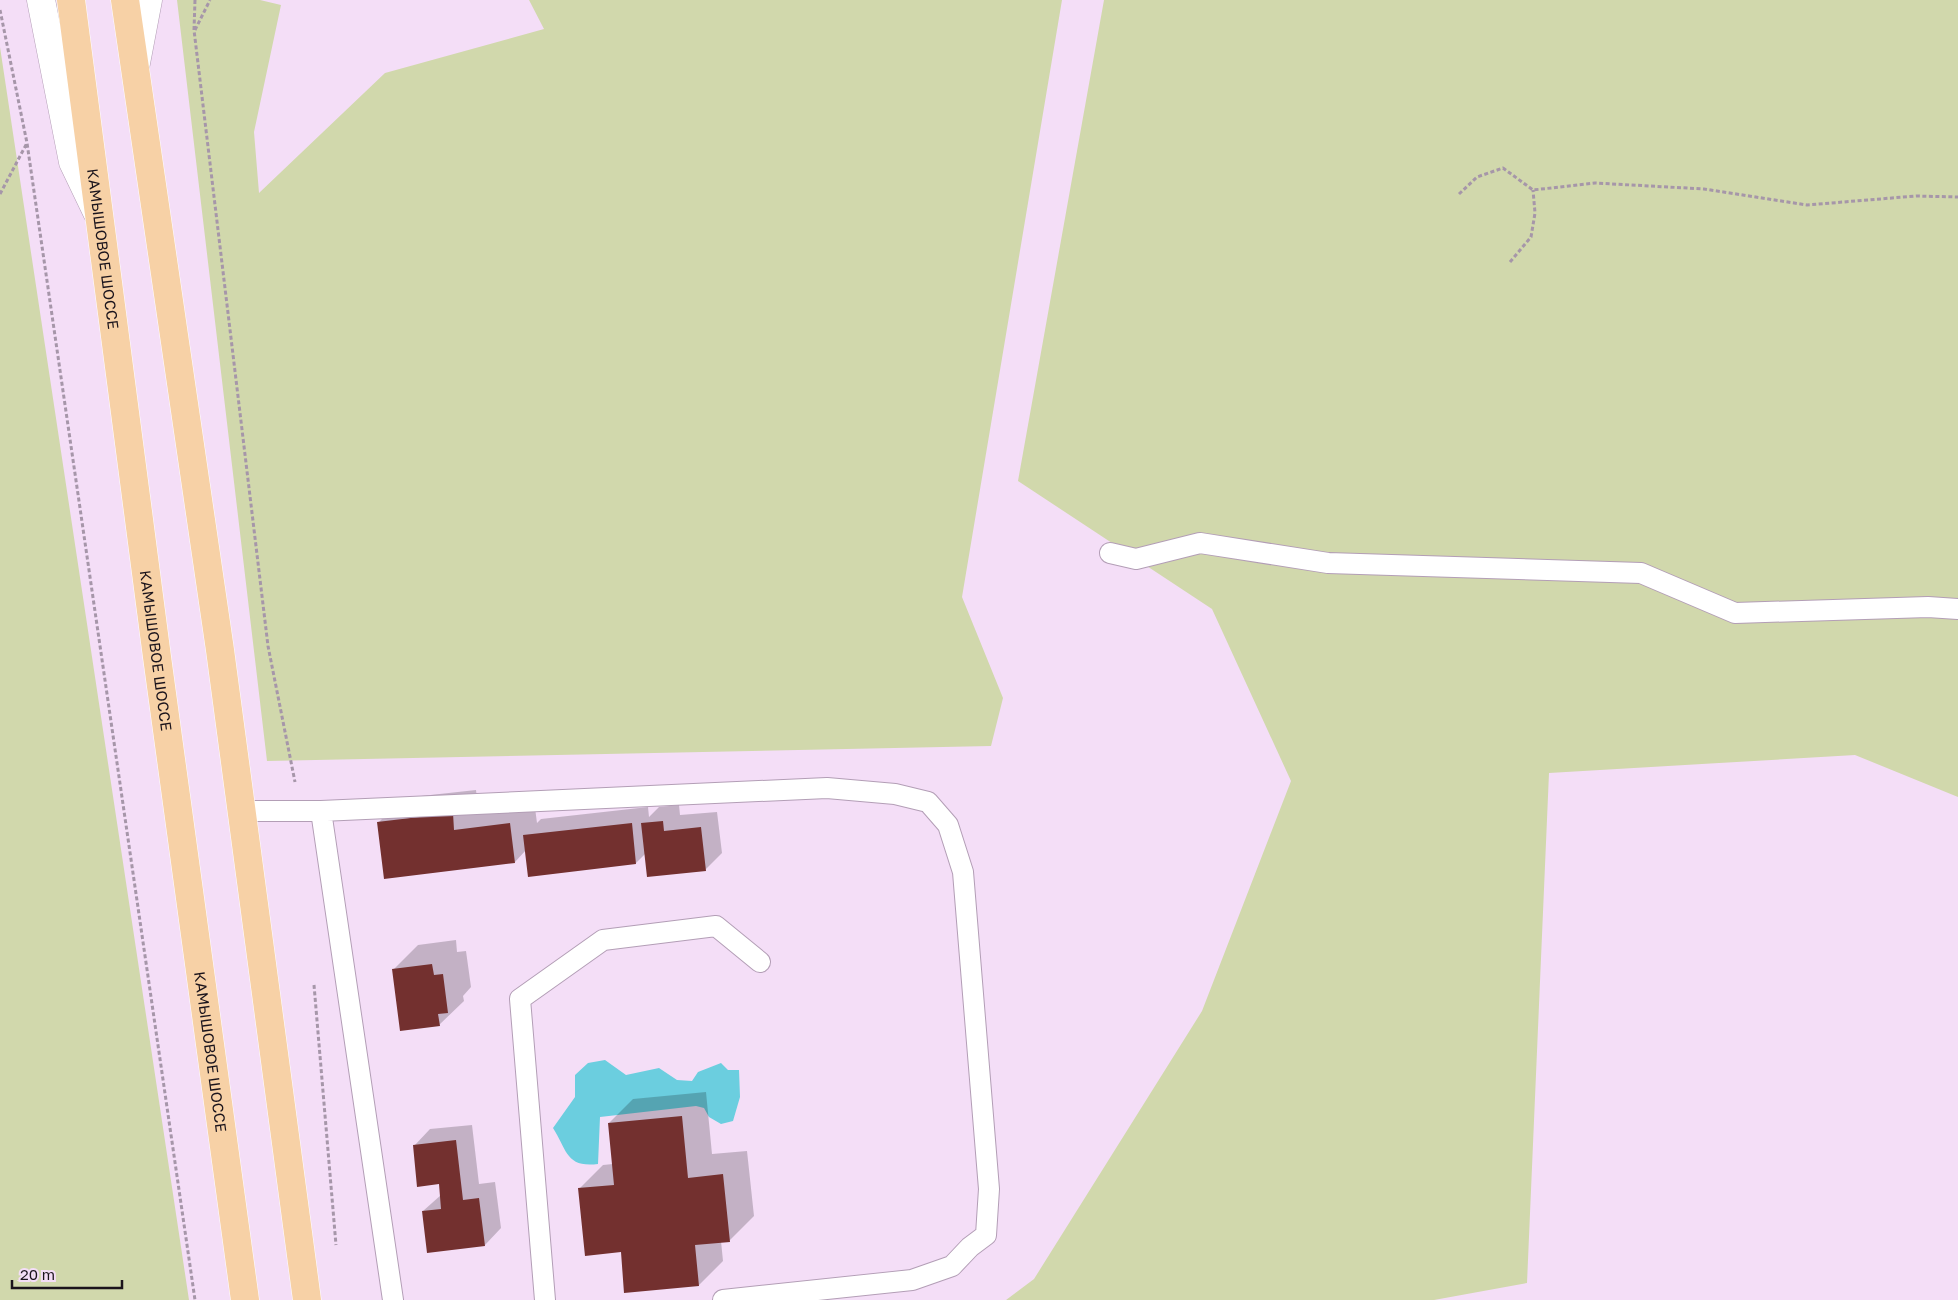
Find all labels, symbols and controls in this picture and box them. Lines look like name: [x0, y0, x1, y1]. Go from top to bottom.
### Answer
street label: КАМЫШОВОЕ ШОССЕ: [84, 167, 123, 330]
street label: КАМЫШОВОЕ ШОССЕ: [137, 569, 176, 732]
street label: КАМЫШОВОЕ ШОССЕ: [191, 970, 231, 1133]
scale bar: [12, 1258, 122, 1290]
text: 20 m: [20, 1265, 55, 1283]

